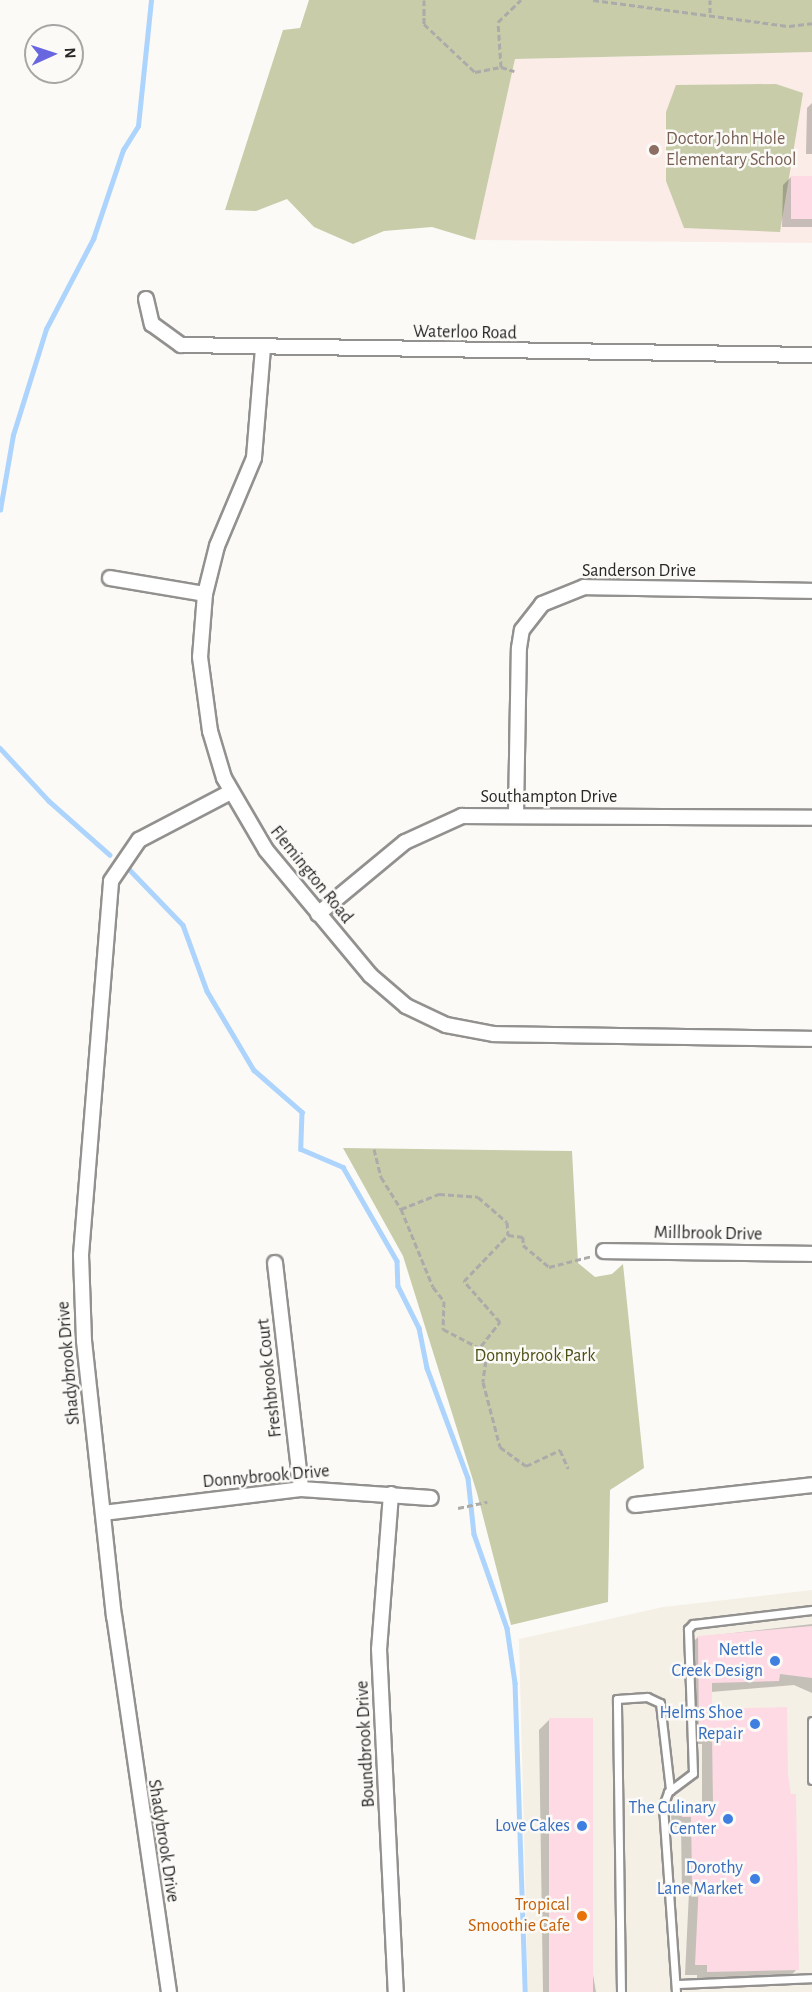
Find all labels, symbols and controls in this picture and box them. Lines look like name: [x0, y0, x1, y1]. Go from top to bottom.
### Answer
north arrow: [24, 24, 84, 84]
text: N: [62, 47, 78, 59]
place label: Doctor John Hole Elementary School: [666, 129, 796, 172]
marker: Doctor John Hole Elementary School: [647, 143, 661, 157]
street label: Waterloo Road: [413, 321, 517, 345]
street label: Sanderson Drive: [582, 560, 696, 582]
street label: Southampton Drive: [481, 786, 617, 808]
street label: Flemington Road: [265, 822, 357, 928]
street label: Millbrook Drive: [654, 1222, 762, 1246]
street label: Shadybrook Drive: [53, 1300, 85, 1426]
street label: Freshbrook Court: [253, 1318, 287, 1438]
park label: Donnybrook Park: [475, 1345, 595, 1367]
street label: Donnybrook Drive: [202, 1461, 330, 1493]
place label: Nettle Creek Design: [671, 1640, 763, 1682]
marker: Nettle Creek Design: [768, 1654, 782, 1668]
street label: Boundbrook Drive: [352, 1680, 380, 1808]
place label: Helms Shoe Repair: [659, 1703, 743, 1746]
marker: Helms Shoe Repair: [748, 1717, 762, 1731]
street label: Shadybrook Drive: [143, 1778, 183, 1904]
place label: The Culinary Center: [628, 1798, 716, 1840]
marker: The Culinary Center: [721, 1812, 735, 1826]
place label: Love Cakes: [495, 1815, 570, 1837]
marker: Love Cakes: [575, 1819, 589, 1833]
place label: Dorothy Lane Market: [657, 1858, 743, 1900]
marker: Dorothy Lane Market: [748, 1872, 762, 1886]
place label: Tropical Smoothie Cafe: [468, 1895, 570, 1938]
marker: Tropical Smoothie Cafe: [575, 1909, 589, 1923]

